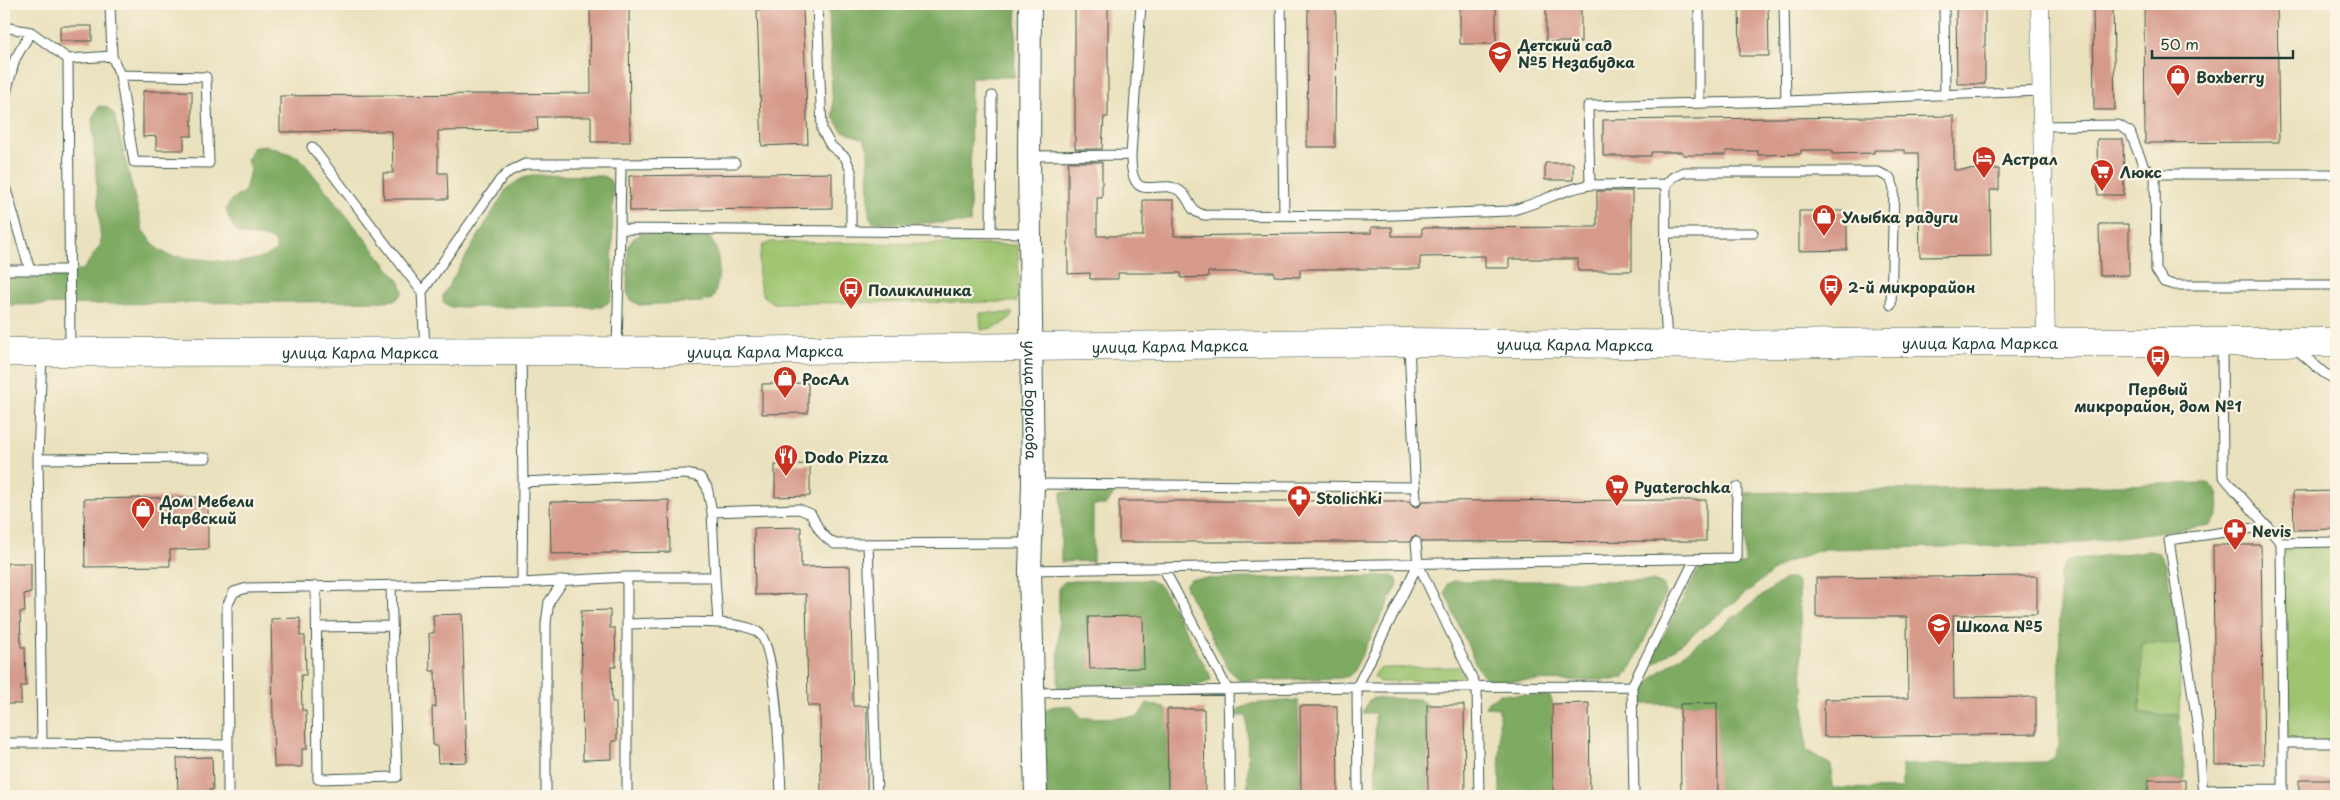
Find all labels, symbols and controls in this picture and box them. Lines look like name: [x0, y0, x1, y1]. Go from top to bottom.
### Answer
scale bar: [2152, 28, 2294, 60]
text: 50 m: [2160, 32, 2199, 55]
place label: Детский сад №5 Незабудка: [1517, 33, 1635, 73]
school or university icon: Детский сад №5 Незабудка: [1487, 40, 1513, 74]
shop icon: Boxberry: [2165, 63, 2191, 97]
place label: Boxberry: [2196, 65, 2265, 88]
hotel icon: Астрал: [1971, 145, 1997, 179]
place label: Астрал: [2001, 147, 2058, 170]
supermarket icon: Люкс: [2089, 158, 2115, 192]
place label: Люкс: [2120, 160, 2162, 183]
shop icon: Улыбка радуги: [1811, 203, 1837, 237]
place label: Улыбка радуги: [1841, 205, 1958, 228]
bus stop icon: 2-й микрорайон: [1818, 273, 1844, 307]
place label: 2-й микрорайон: [1848, 275, 1976, 298]
bus stop icon: Поликлиника: [838, 276, 864, 310]
place label: Поликлиника: [868, 278, 973, 301]
street label: улица Карла Маркса: [1497, 331, 1654, 356]
street label: улица Карла Маркса: [1902, 331, 2059, 354]
street label: улица Карла Маркса: [1092, 333, 1249, 358]
street label: улица Карла Маркса: [687, 338, 844, 363]
street label: улица Карла Маркса: [282, 340, 439, 363]
street label: улица Борисова: [1020, 340, 1044, 460]
bus stop icon: Первый микрорайон, дом №1: [2145, 344, 2171, 378]
shop icon: РосАл: [772, 365, 798, 399]
place label: РосАл: [802, 367, 849, 390]
place label: Первый микрорайон, дом №1: [2074, 377, 2242, 417]
restaurant icon: Dodo Pizza: [773, 443, 799, 477]
place label: Dodo Pizza: [804, 445, 889, 468]
supermarket icon: Pyaterochka: [1604, 473, 1630, 507]
place label: Pyaterochka: [1634, 475, 1731, 498]
pharmacy icon: Stolichki: [1286, 484, 1312, 518]
place label: Stolichki: [1316, 486, 1383, 509]
place label: Дом Мебели Нарвский: [159, 489, 254, 529]
shop icon: Дом Мебели Нарвский: [130, 496, 156, 530]
pharmacy icon: Nevis: [2222, 517, 2248, 551]
place label: Nevis: [2252, 519, 2291, 542]
school or university icon: Школа №5: [1926, 612, 1952, 646]
place label: Школа №5: [1956, 614, 2043, 637]

